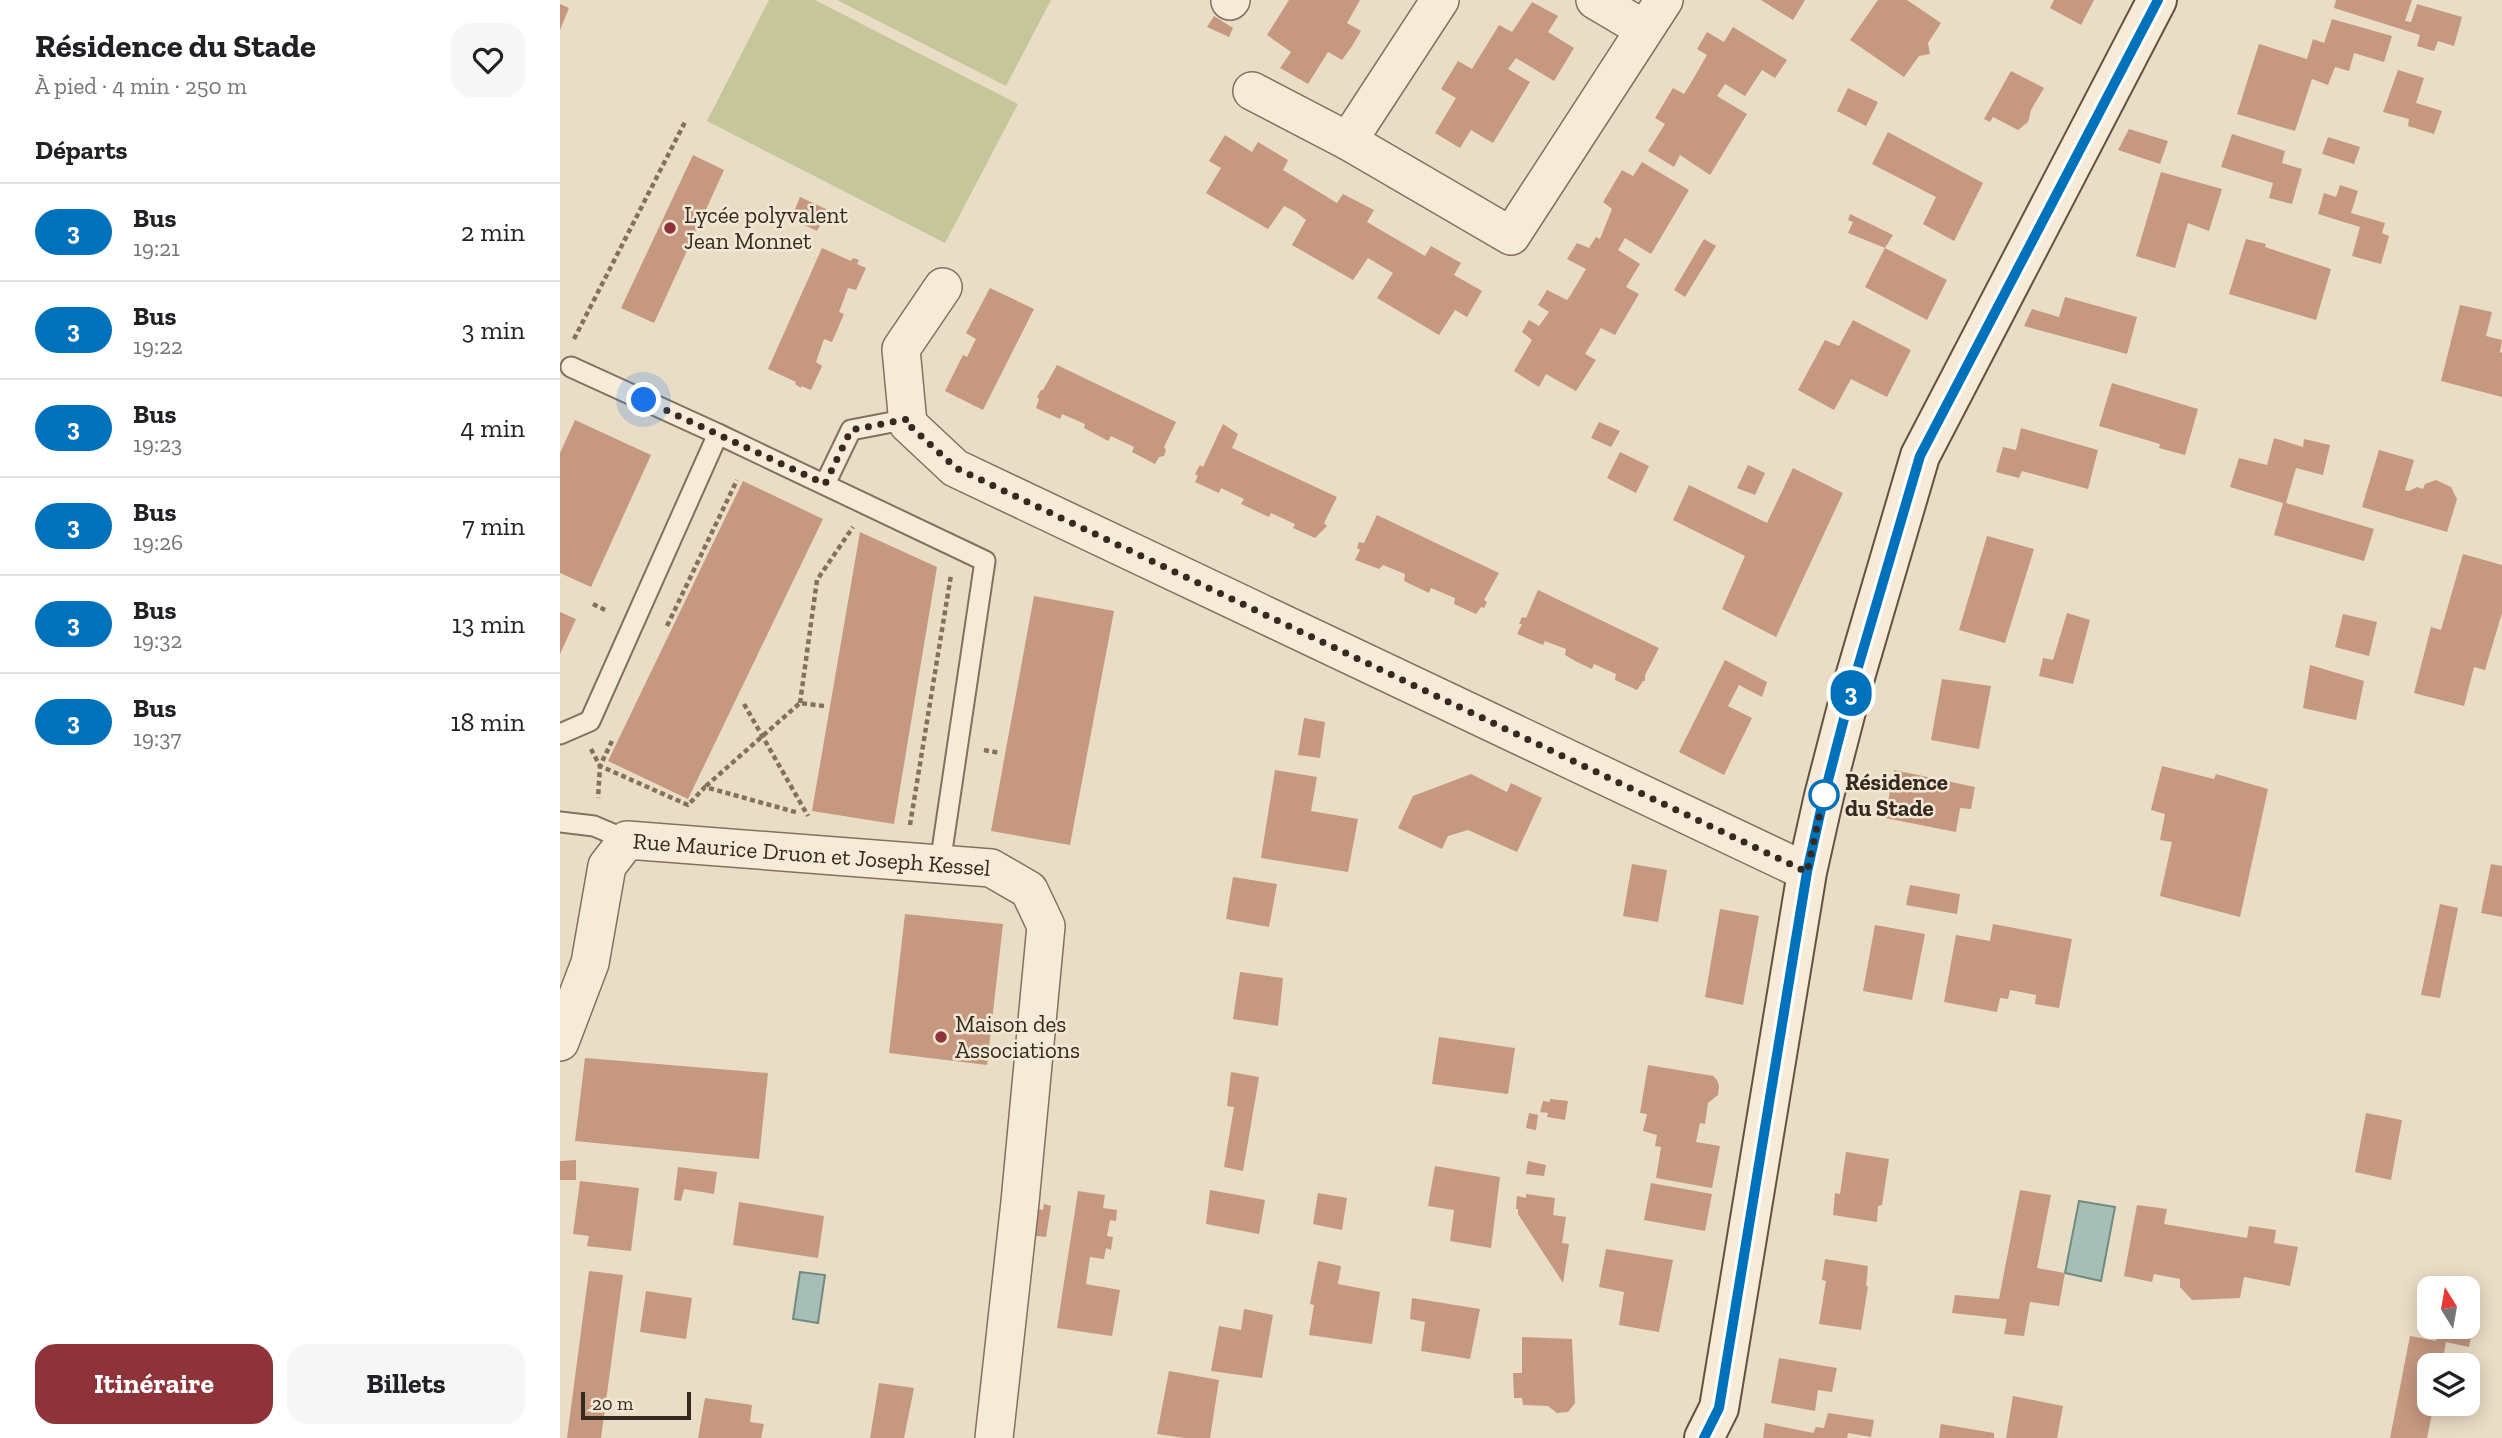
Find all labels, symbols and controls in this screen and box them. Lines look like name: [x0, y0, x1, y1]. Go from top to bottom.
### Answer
button: heart: [451, 23, 525, 97]
text: Résidence du Stade: [35, 26, 316, 65]
text: À pied · 4 min · 250 m: [35, 72, 247, 100]
text: Départs: [35, 134, 127, 166]
place label: Lycée polyvalent Jean Monnet: [684, 201, 849, 255]
text: Bus: [133, 202, 176, 234]
text: 2 min: [461, 216, 525, 248]
text: 3: [67, 217, 80, 246]
marker: Lycée polyvalent Jean Monnet: [662, 220, 678, 236]
text: 19:21: [133, 234, 180, 262]
text: Bus: [133, 300, 176, 332]
text: 3 min: [462, 314, 525, 346]
text: 3: [67, 315, 80, 344]
text: 19:22: [133, 332, 183, 360]
your location: [626, 382, 661, 417]
text: Bus: [133, 398, 176, 430]
text: 4 min: [460, 412, 525, 444]
text: 3: [67, 413, 80, 442]
text: 19:23: [133, 430, 182, 458]
text: Bus: [133, 496, 176, 528]
text: 7 min: [462, 510, 525, 542]
text: 3: [67, 511, 80, 540]
text: 19:26: [133, 528, 183, 556]
text: Bus: [133, 594, 176, 626]
text: 13 min: [452, 608, 525, 640]
text: 3: [67, 609, 80, 638]
text: 19:32: [133, 626, 182, 654]
line badge: 3: [1828, 670, 1874, 716]
text: 3: [1845, 678, 1857, 707]
text: Bus: [133, 692, 176, 724]
text: 18 min: [450, 706, 525, 738]
text: 3: [67, 707, 80, 736]
text: 19:37: [133, 724, 181, 752]
place label: Résidence du Stade: [1845, 768, 1948, 822]
marker: Résidence du Stade: [1809, 780, 1839, 810]
street label: Rue Maurice Druon et Joseph Kessel: [632, 826, 992, 882]
place label: Maison des Associations: [955, 1010, 1080, 1064]
marker: Maison des Associations: [933, 1029, 949, 1045]
north arrow: [2417, 1276, 2480, 1339]
map controls: [2417, 1276, 2480, 1416]
button: Itinéraire: [35, 1344, 273, 1424]
button: Billets: [287, 1344, 525, 1424]
button: layers: [2417, 1353, 2480, 1416]
scale bar: [581, 1389, 691, 1421]
text: 20 m: [592, 1392, 633, 1415]

